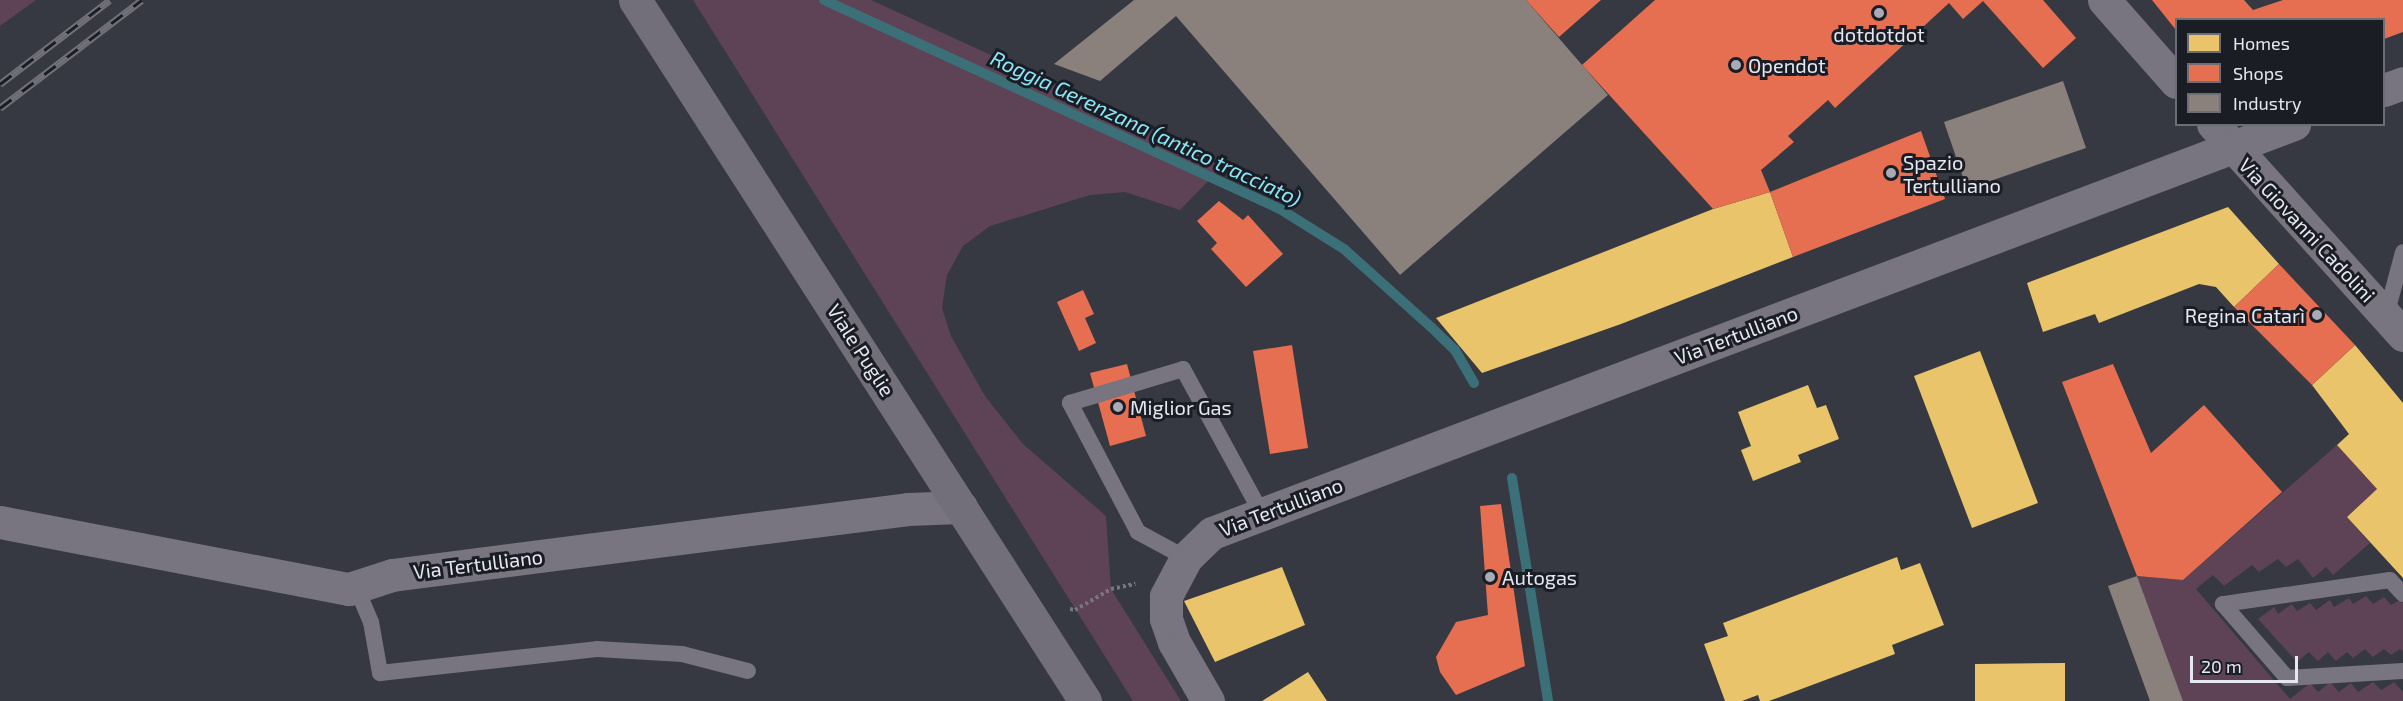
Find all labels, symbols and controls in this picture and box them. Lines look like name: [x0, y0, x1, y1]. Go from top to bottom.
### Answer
marker: dotdotdot: [1872, 6, 1886, 20]
legend: [2175, 18, 2385, 126]
place label: dotdotdot: [1833, 22, 1925, 46]
text: Homes: [2233, 32, 2290, 54]
water label: Roggia Gerenzana (antico tracciato): [987, 45, 1305, 211]
place label: Opendot: [1748, 53, 1826, 77]
marker: Opendot: [1729, 58, 1743, 72]
text: Shops: [2233, 62, 2283, 84]
text: Industry: [2233, 92, 2302, 114]
place label: Spazio Tertulliano: [1903, 150, 2001, 197]
street label: Via Giovanni Cadolini: [2234, 153, 2380, 307]
marker: Spazio Tertulliano: [1884, 166, 1898, 180]
street label: Viale Puglie: [822, 299, 900, 401]
street label: Via Tertulliano: [1671, 300, 1801, 370]
place label: Regina Catarì: [2185, 303, 2305, 327]
marker: Regina Catarì: [2310, 308, 2324, 322]
place label: Miglior Gas: [1130, 395, 1232, 419]
marker: Miglior Gas: [1111, 400, 1125, 414]
street label: Via Tertulliano: [1216, 472, 1346, 542]
street label: Via Tertulliano: [412, 544, 544, 584]
place label: Autogas: [1502, 565, 1577, 589]
marker: Autogas: [1483, 570, 1497, 584]
scale bar: [2193, 644, 2301, 682]
text: 20 m: [2201, 655, 2242, 677]

